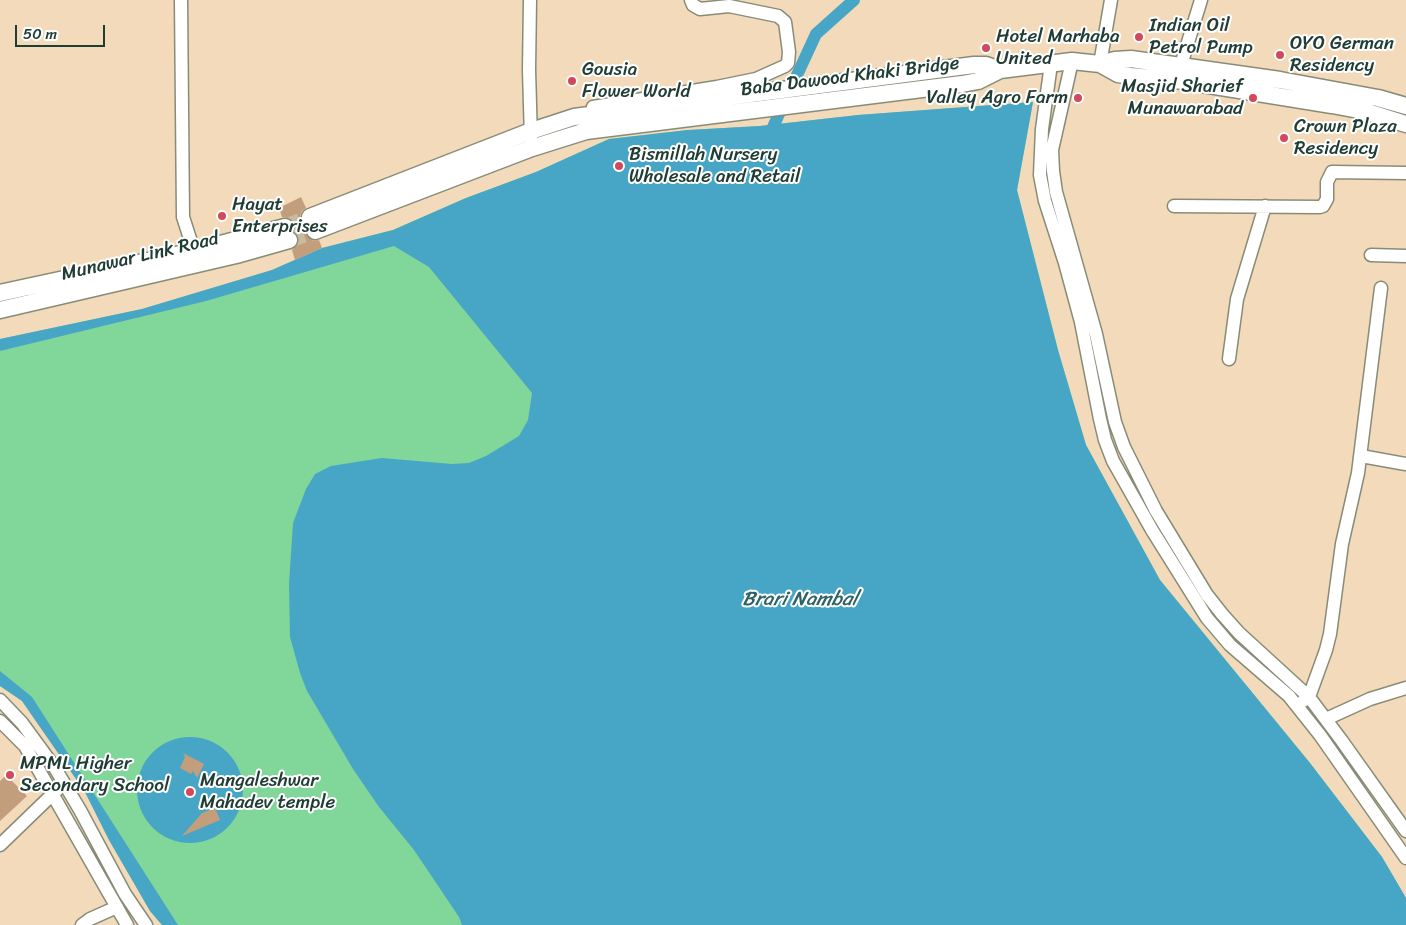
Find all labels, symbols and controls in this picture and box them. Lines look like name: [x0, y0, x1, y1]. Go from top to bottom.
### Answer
scale bar: [18, 15, 108, 47]
place label: Indian Oil Petrol Pump: [1149, 15, 1253, 59]
text: 50 m: [23, 21, 57, 47]
place label: Hotel Marhaba United: [996, 26, 1120, 70]
marker: Indian Oil Petrol Pump: [1133, 31, 1145, 43]
place label: OYO German Residency: [1290, 33, 1394, 77]
marker: Hotel Marhaba United: [980, 42, 992, 54]
marker: OYO German Residency: [1274, 49, 1286, 61]
street label: Baba Dawood Khaki Bridge: [739, 52, 961, 102]
place label: Gousia Flower World: [582, 59, 691, 103]
marker: Gousia Flower World: [566, 75, 578, 87]
place label: Masjid Sharief Munawarabad: [1121, 76, 1243, 120]
place label: Valley Agro Farm: [927, 87, 1068, 109]
marker: Valley Agro Farm: [1072, 92, 1084, 104]
marker: Masjid Sharief Munawarabad: [1247, 92, 1259, 104]
place label: Crown Plaza Residency: [1294, 116, 1397, 160]
marker: Crown Plaza Residency: [1278, 132, 1290, 144]
place label: Bismillah Nursery Wholesale and Retail: [629, 144, 800, 188]
marker: Bismillah Nursery Wholesale and Retail: [613, 160, 625, 172]
place label: Hayat Enterprises: [232, 194, 327, 238]
marker: Hayat Enterprises: [216, 210, 228, 222]
street label: Munawar Link Road: [59, 228, 221, 286]
water label: Brari Nambal: [742, 588, 858, 612]
place label: MPML Higher Secondary School: [20, 753, 169, 797]
marker: MPML Higher Secondary School: [4, 769, 16, 781]
place label: Mangaleshwar Mahadev temple: [200, 770, 335, 814]
marker: Mangaleshwar Mahadev temple: [184, 786, 196, 798]

